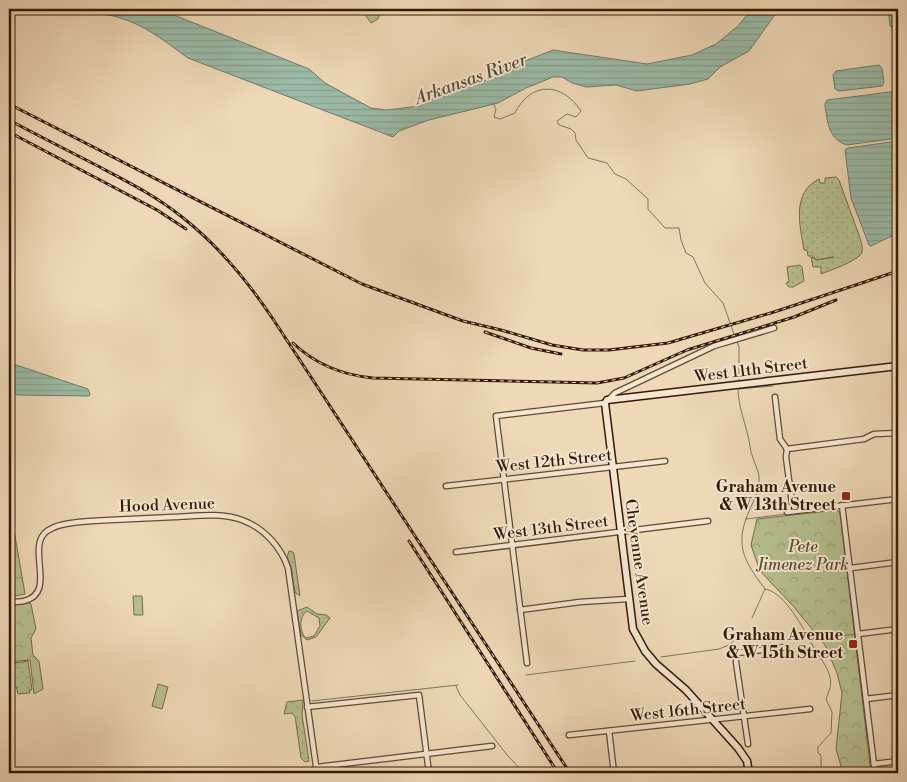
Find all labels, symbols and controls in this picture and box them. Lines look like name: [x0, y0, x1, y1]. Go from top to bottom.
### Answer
water label: Arkansas River: [410, 48, 531, 111]
street label: West 11th Street: [692, 353, 809, 387]
street label: West 12th Street: [494, 445, 613, 477]
place label: Graham Avenue & W 13th Street: [716, 477, 836, 515]
marker: Graham Avenue & W 13th Street: [840, 490, 852, 502]
street label: Hood Avenue: [119, 493, 215, 517]
street label: Cheyenne Avenue: [620, 498, 658, 626]
street label: West 13th Street: [491, 511, 610, 545]
park label: Pete Jimenez Park: [755, 537, 849, 575]
place label: Graham Avenue & W 15th Street: [723, 625, 843, 663]
marker: Graham Avenue & W 15th Street: [847, 638, 859, 650]
street label: West 16th Street: [628, 694, 747, 726]

